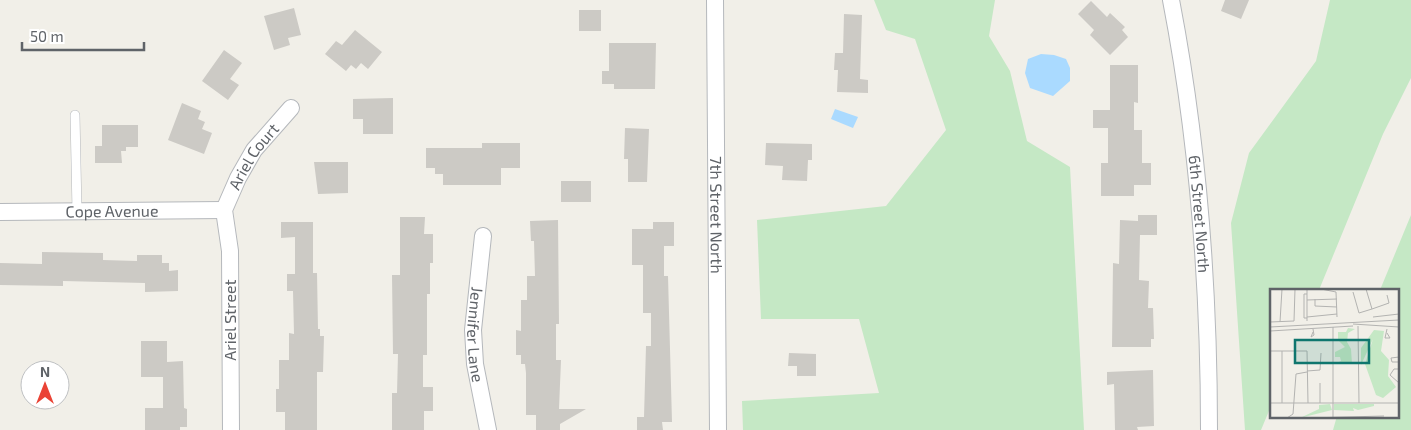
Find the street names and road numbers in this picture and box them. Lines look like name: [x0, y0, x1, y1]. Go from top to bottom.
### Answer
street label: Ariel Court: [224, 119, 282, 192]
street label: 6th Street North: [1185, 154, 1214, 274]
street label: 7th Street North: [707, 156, 727, 274]
street label: Cope Avenue: [65, 201, 159, 220]
street label: Ariel Street: [220, 279, 239, 361]
street label: Jennifer Lane: [464, 286, 488, 384]

